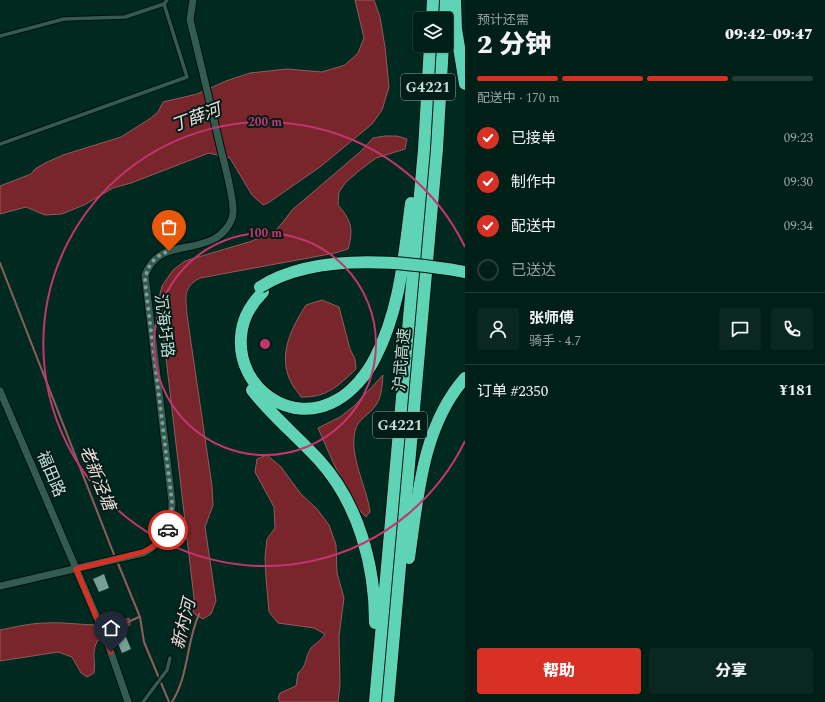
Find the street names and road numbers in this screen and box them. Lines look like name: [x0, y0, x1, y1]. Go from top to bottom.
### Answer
road number: G4221: [401, 74, 455, 100]
street label: 沉海圩路: [148, 293, 180, 359]
street label: 沪武高速: [387, 327, 417, 393]
road number: G4221: [373, 412, 427, 438]
street label: 福田路: [31, 447, 71, 501]

